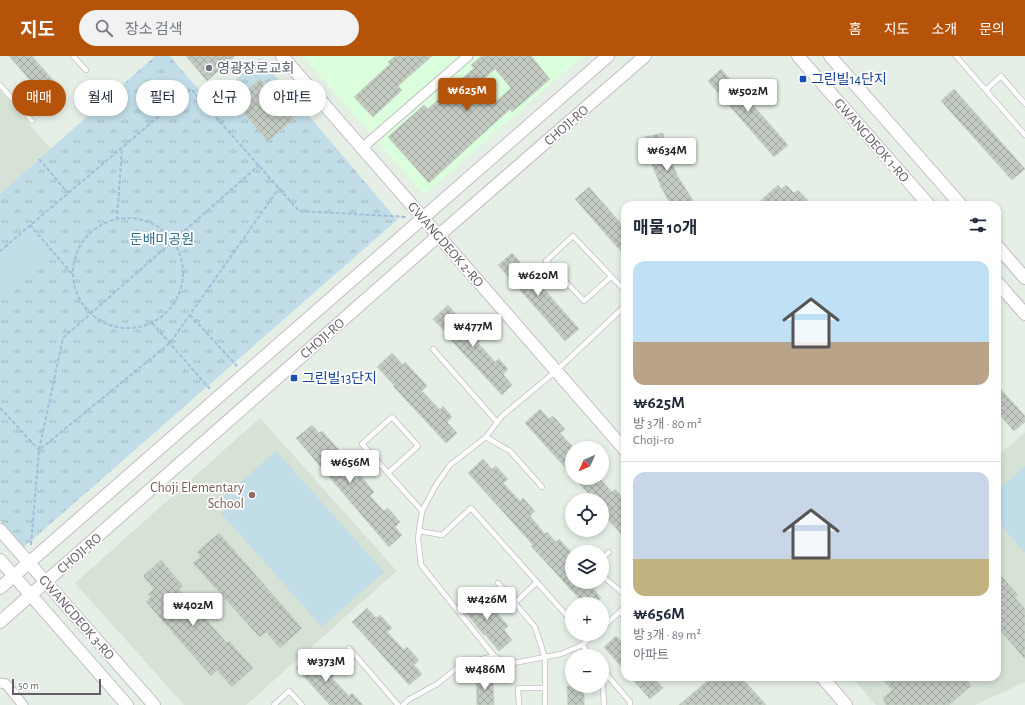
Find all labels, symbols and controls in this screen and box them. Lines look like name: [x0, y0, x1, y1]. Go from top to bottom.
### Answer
search box: [79, 10, 359, 46]
icon: search: [93, 17, 115, 39]
text: 지도: [20, 21, 55, 40]
text: 장소 검색: [125, 22, 183, 37]
text: 홈: [849, 23, 862, 37]
text: 지도: [884, 23, 909, 37]
text: 소개: [931, 23, 957, 37]
text: 문의: [979, 23, 1005, 37]
place label: 영광장로교회: [217, 61, 294, 76]
marker: 영광장로교회: [204, 63, 214, 73]
place label: 그린빌14단지: [811, 72, 887, 87]
marker: 그린빌14단지: [798, 74, 808, 84]
pin: ₩625M: [439, 78, 495, 112]
pin: ₩502M: [720, 79, 776, 113]
chip: 매매: [12, 80, 66, 116]
chip: 월세: [74, 80, 128, 116]
chip: 필터: [136, 80, 189, 116]
chip: 신규: [197, 80, 251, 116]
chip: 아파트: [259, 80, 326, 116]
text: ₩625M: [447, 84, 487, 97]
text: ₩502M: [728, 85, 768, 98]
street label: GWANGDEOK 1-RO: [831, 96, 911, 185]
street label: CHOJI-RO: [542, 103, 592, 149]
pin: ₩634M: [639, 138, 695, 172]
text: ₩634M: [647, 144, 687, 157]
street label: GWANGDEOK 2-RO: [405, 199, 486, 290]
icon: filters: [967, 214, 989, 236]
text: 매물 10개: [633, 219, 697, 236]
park label: 둔배미공원: [130, 232, 194, 247]
pin: ₩620M: [510, 263, 566, 297]
text: ₩620M: [518, 269, 558, 282]
icon: home: [775, 287, 847, 359]
pin: ₩477M: [445, 314, 501, 348]
street label: CHOJI-RO: [298, 316, 348, 362]
text: ₩477M: [453, 320, 493, 333]
place label: 그린빌13단지: [302, 371, 377, 386]
marker: 그린빌13단지: [289, 373, 299, 383]
text: ₩625M: [633, 394, 685, 411]
text: 방 3개 · 80 m²: [633, 418, 702, 431]
text: Choji-ro: [633, 434, 674, 447]
north arrow: [565, 441, 609, 485]
map controls: [565, 441, 609, 693]
pin: ₩656M: [322, 450, 378, 484]
text: ₩656M: [330, 456, 370, 469]
place label: Choji Elementary School: [150, 481, 244, 511]
marker: Choji Elementary School: [247, 490, 257, 500]
button: locate: [565, 493, 609, 537]
icon: home: [775, 498, 847, 570]
street label: CHOJI-RO: [55, 531, 105, 577]
button: layers: [565, 545, 609, 589]
street label: GWANGDEOK 3-RO: [36, 573, 117, 663]
pin: ₩426M: [459, 587, 515, 621]
pin: ₩402M: [165, 593, 221, 627]
text: ₩426M: [467, 593, 507, 606]
button: +: [565, 597, 609, 641]
text: ₩402M: [173, 599, 213, 612]
text: ₩656M: [633, 605, 685, 622]
text: 방 3개 · 89 m²: [633, 629, 701, 642]
pin: ₩373M: [298, 649, 354, 683]
button: −: [565, 649, 609, 693]
text: 아파트: [633, 649, 669, 662]
text: ₩373M: [307, 655, 345, 668]
pin: ₩486M: [457, 657, 513, 691]
text: ₩486M: [465, 663, 505, 676]
scale bar: [12, 677, 101, 696]
text: 50 m: [18, 680, 39, 691]

